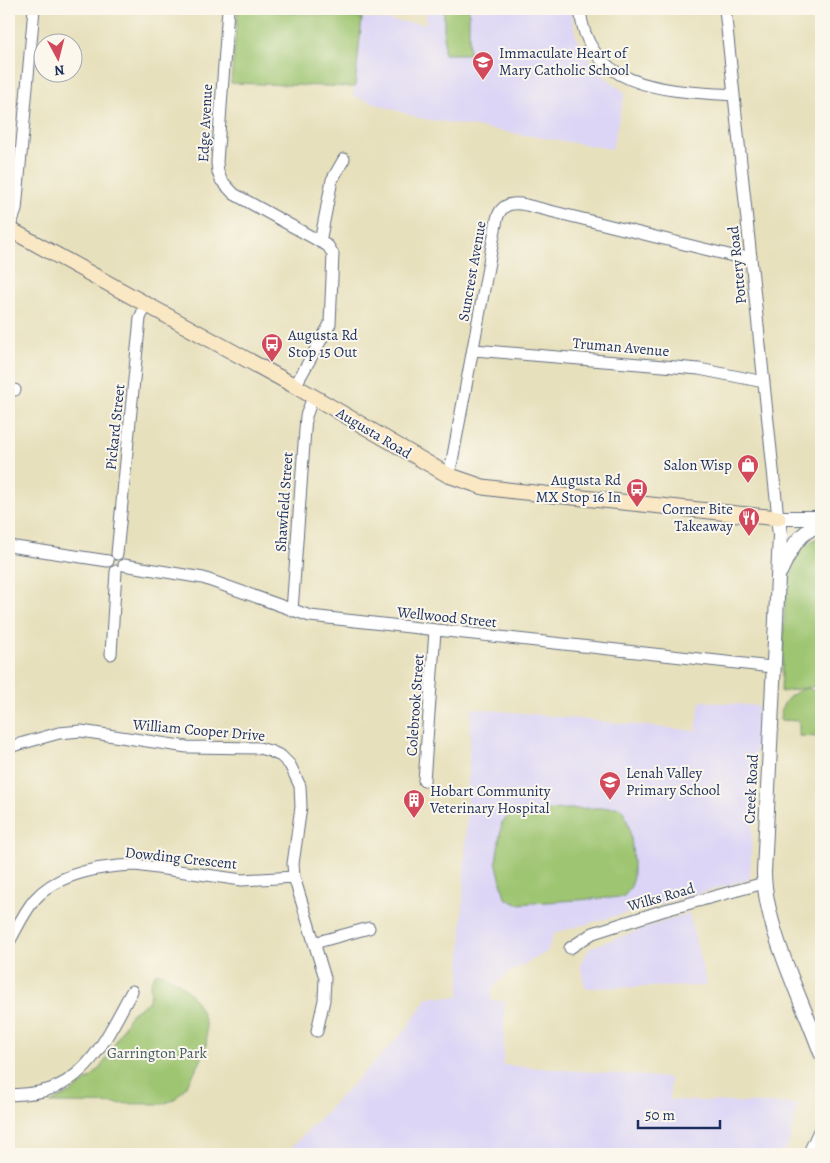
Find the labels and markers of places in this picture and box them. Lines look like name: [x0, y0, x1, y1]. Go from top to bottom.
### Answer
place label: Immaculate Heart of Mary Catholic School: [499, 43, 629, 80]
school or university icon: Immaculate Heart of Mary Catholic School: [471, 50, 495, 81]
place label: Augusta Rd Stop 15 Out: [287, 325, 359, 362]
bus stop icon: Augusta Rd Stop 15 Out: [260, 332, 284, 363]
shop icon: Salon Wisp: [736, 453, 760, 484]
place label: Salon Wisp: [663, 455, 732, 475]
place label: Augusta Rd MX Stop 16 In: [536, 470, 622, 507]
bus stop icon: Augusta Rd MX Stop 16 In: [625, 477, 649, 508]
place label: Corner Bite Takeaway: [662, 499, 733, 536]
restaurant icon: Corner Bite Takeaway: [737, 506, 761, 537]
place label: Lenah Valley Primary School: [626, 763, 720, 800]
school or university icon: Lenah Valley Primary School: [598, 770, 622, 801]
place label: Hobart Community Veterinary Hospital: [429, 781, 551, 818]
building icon: Hobart Community Veterinary Hospital: [402, 788, 426, 819]

